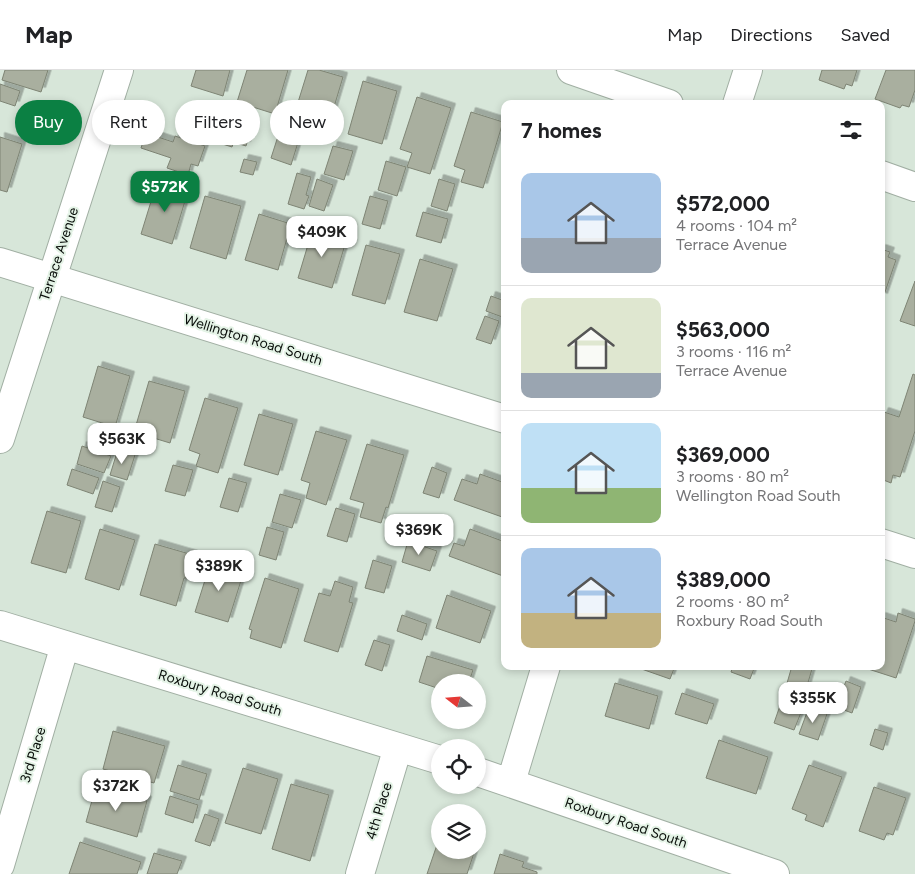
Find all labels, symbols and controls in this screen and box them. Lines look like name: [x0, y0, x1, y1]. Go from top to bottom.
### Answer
text: Map: [25, 20, 73, 49]
text: Map: [667, 24, 702, 46]
text: Directions: [730, 24, 812, 46]
text: Saved: [840, 24, 890, 46]
chip: Buy: [15, 100, 82, 145]
chip: Rent: [92, 100, 165, 145]
chip: Filters: [175, 100, 260, 145]
chip: New: [270, 100, 344, 145]
icon: filters: [837, 116, 865, 144]
text: 7 homes: [521, 118, 602, 143]
pin: $572K: [130, 170, 200, 213]
text: $572K: [142, 177, 188, 196]
text: $572,000: [676, 191, 770, 216]
icon: home: [561, 193, 621, 253]
street label: Terrace Avenue: [36, 205, 82, 303]
pin: $409K: [287, 216, 357, 258]
text: 4 rooms · 104 m²: [676, 216, 797, 235]
text: $409K: [297, 222, 347, 241]
text: Terrace Avenue: [676, 235, 787, 254]
street label: Wellington Road South: [182, 311, 324, 369]
text: $563,000: [676, 317, 770, 342]
icon: home: [561, 318, 621, 378]
text: 3 rooms · 116 m²: [676, 342, 791, 361]
text: Terrace Avenue: [676, 361, 787, 380]
pin: $563K: [87, 422, 157, 465]
text: $563K: [99, 429, 146, 448]
text: $369,000: [676, 442, 770, 467]
icon: home: [561, 443, 621, 503]
text: 3 rooms · 80 m²: [676, 467, 789, 486]
text: Wellington Road South: [676, 486, 840, 505]
pin: $369K: [384, 514, 454, 556]
text: $369K: [396, 520, 442, 539]
pin: $389K: [184, 550, 254, 592]
text: $389K: [195, 556, 243, 575]
text: $389,000: [676, 567, 771, 592]
icon: home: [561, 568, 621, 628]
text: 2 rooms · 80 m²: [676, 592, 789, 611]
text: Roxbury Road South: [676, 611, 823, 630]
street label: Roxbury Road South: [156, 666, 284, 720]
north arrow: [431, 674, 486, 729]
map controls: [431, 674, 486, 859]
pin: $355K: [778, 682, 848, 724]
text: $355K: [789, 688, 837, 707]
street label: 3rd Place: [16, 725, 50, 785]
button: locate: [431, 739, 486, 794]
pin: $372K: [81, 770, 151, 812]
text: $372K: [93, 776, 139, 795]
street label: 4th Place: [362, 780, 396, 842]
street label: Roxbury Road South: [563, 794, 690, 852]
button: layers: [431, 804, 486, 859]

